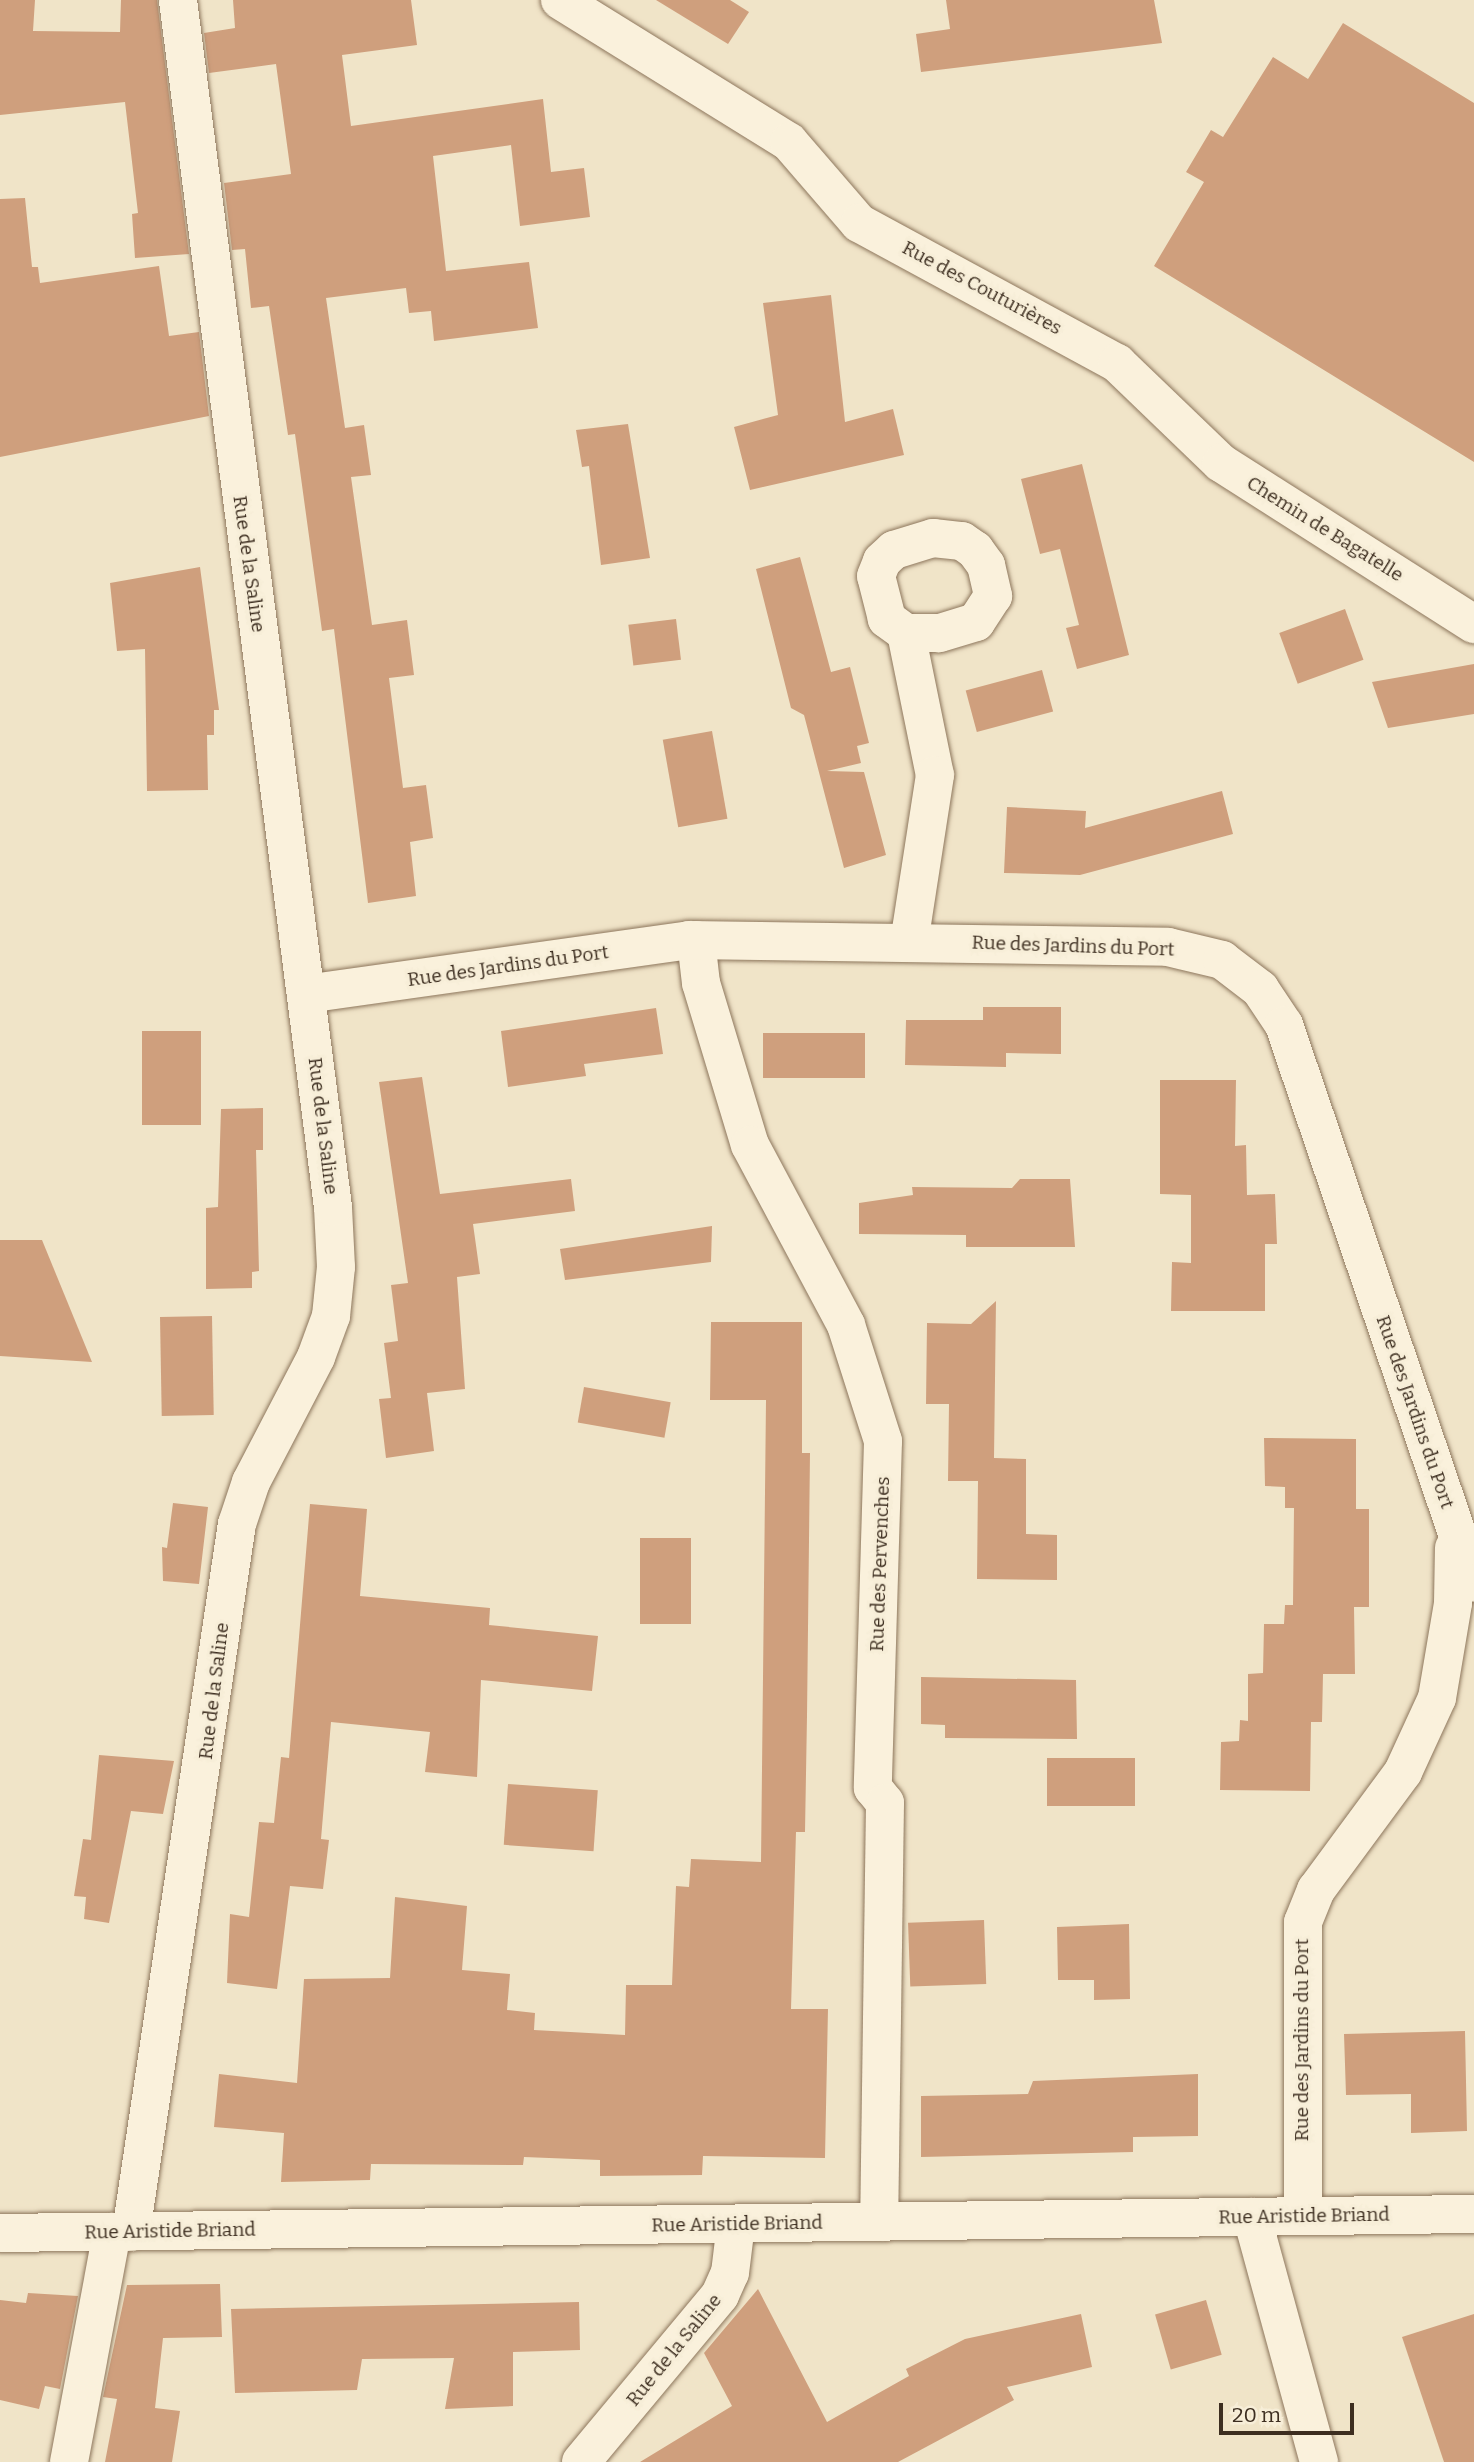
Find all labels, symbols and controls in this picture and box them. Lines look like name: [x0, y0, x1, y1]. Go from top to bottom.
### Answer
street label: Rue des Couturières: [898, 236, 1066, 340]
street label: Chemin de Bagatelle: [1242, 472, 1408, 586]
street label: Rue de la Saline: [228, 494, 270, 634]
street label: Rue des Jardins du Port: [971, 931, 1175, 961]
street label: Rue des Jardins du Port: [406, 941, 610, 991]
street label: Rue de la Saline: [303, 1056, 343, 1196]
street label: Rue des Jardins du Port: [1371, 1312, 1459, 1512]
street label: Rue des Pervenches: [866, 1476, 894, 1652]
street label: Rue de la Saline: [194, 1621, 234, 1761]
street label: Rue des Jardins du Port: [1291, 1939, 1313, 2141]
street label: Rue Aristide Briand: [1218, 2203, 1390, 2229]
street label: Rue Aristide Briand: [651, 2211, 823, 2237]
street label: Rue Aristide Briand: [84, 2218, 256, 2244]
street label: Rue de la Saline: [622, 2289, 726, 2411]
scale bar: [1222, 2388, 1357, 2432]
text: 20 m: [1232, 2402, 1281, 2428]

